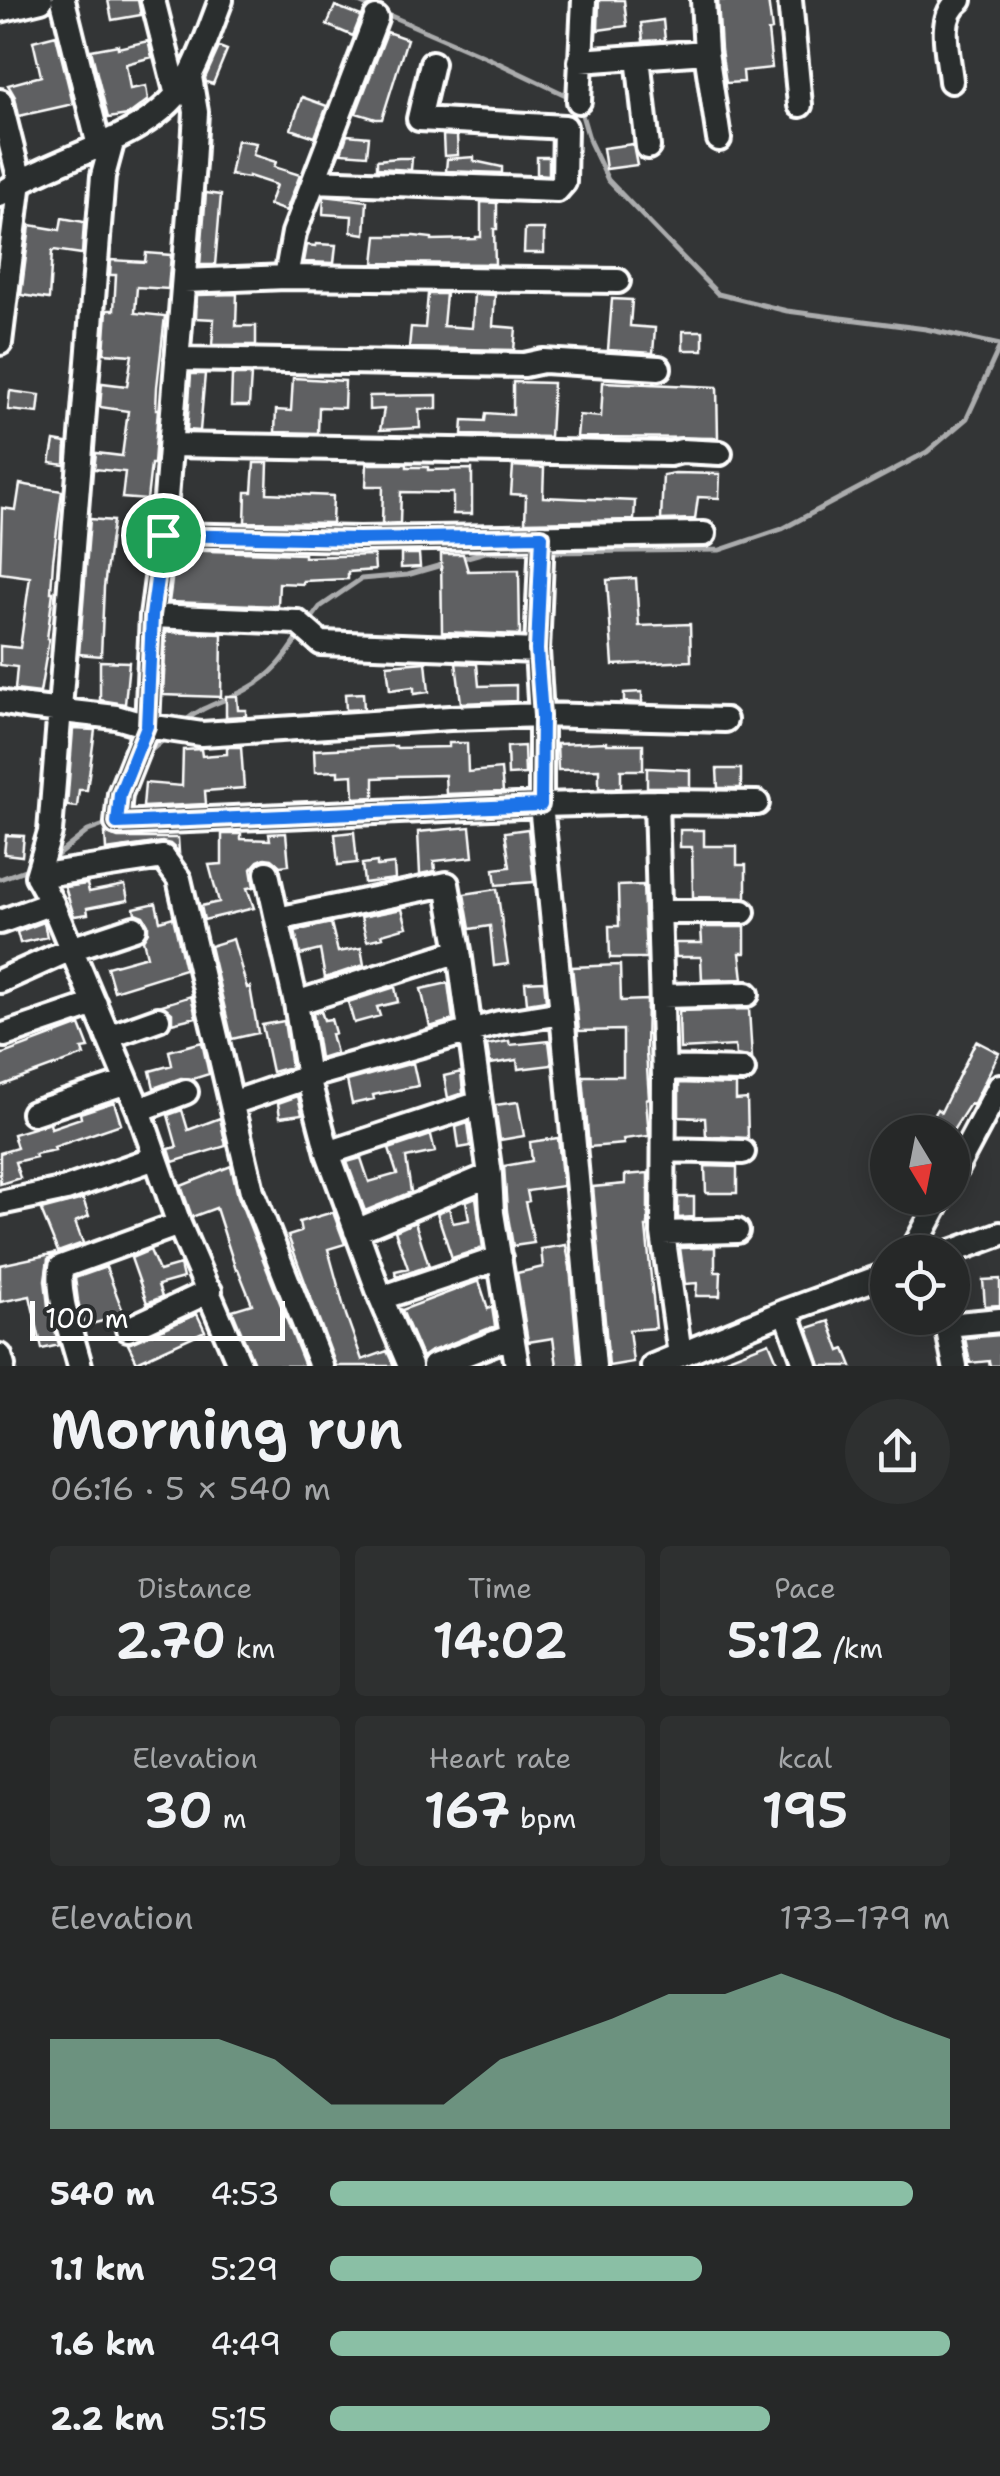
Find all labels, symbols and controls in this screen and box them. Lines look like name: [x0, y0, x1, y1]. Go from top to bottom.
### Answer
pin: [121, 493, 206, 578]
icon: arrive: [136, 508, 191, 563]
north arrow: [870, 1115, 970, 1215]
map controls: [870, 1115, 970, 1335]
button: locate: [870, 1235, 970, 1335]
scale bar: [30, 1296, 285, 1340]
text: 100 m: [45, 1299, 129, 1337]
text: Morning run: [50, 1392, 403, 1466]
button: share: [845, 1399, 950, 1504]
text: 06:16 · 5 × 540 m: [50, 1467, 331, 1510]
text: Distance: [138, 1569, 252, 1607]
text: Time: [468, 1569, 532, 1607]
text: Pace: [774, 1569, 836, 1607]
text: 2.70: [115, 1607, 226, 1674]
text: 14:02: [432, 1607, 568, 1674]
text: 5:12: [727, 1607, 824, 1674]
text: km: [226, 1629, 275, 1667]
text: /km: [824, 1629, 883, 1667]
text: Elevation: [132, 1739, 258, 1777]
text: Heart rate: [429, 1739, 571, 1777]
text: kcal: [778, 1739, 832, 1777]
text: 30: [143, 1777, 213, 1844]
text: 167: [424, 1777, 510, 1844]
text: 195: [762, 1777, 848, 1844]
text: m: [213, 1799, 247, 1837]
text: bpm: [510, 1799, 576, 1837]
text: Elevation: [50, 1896, 193, 1939]
text: 173–179 m: [780, 1896, 950, 1939]
text: 540 m: [50, 2172, 155, 2215]
text: 4:53: [210, 2172, 280, 2215]
text: 1.1 km: [50, 2247, 145, 2290]
text: 5:29: [210, 2247, 279, 2290]
text: 1.6 km: [50, 2322, 155, 2365]
text: 4:49: [210, 2322, 281, 2365]
text: 2.2 km: [50, 2397, 164, 2440]
text: 5:15: [210, 2397, 267, 2440]

